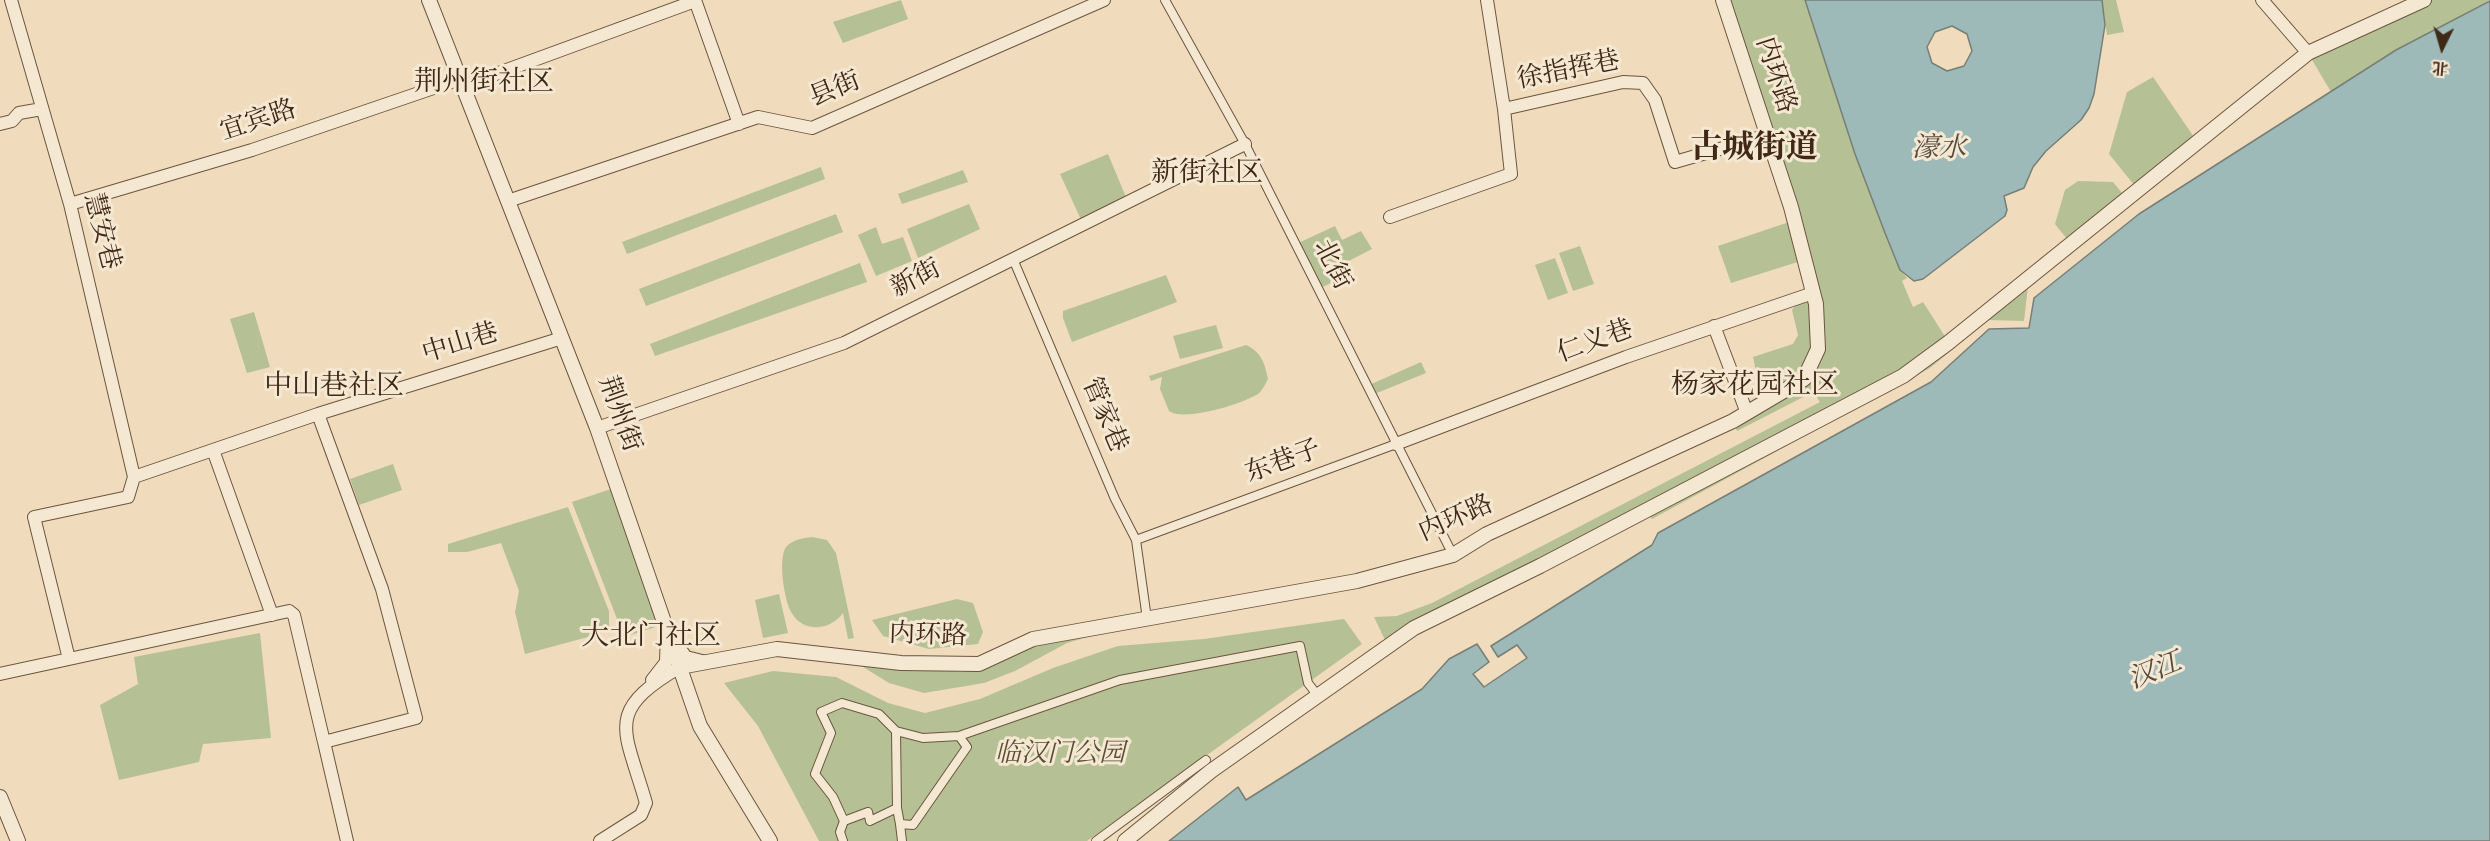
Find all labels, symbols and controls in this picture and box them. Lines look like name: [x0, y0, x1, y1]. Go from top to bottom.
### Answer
north arrow: [2412, 18, 2472, 78]
street label: 内环路: [1746, 34, 1800, 118]
street label: 徐指挥巷: [1515, 48, 1623, 98]
text: 北: [2431, 54, 2449, 79]
district label: 荆州街社区: [414, 68, 554, 102]
street label: 县街: [806, 68, 866, 116]
street label: 宜宾路: [217, 96, 301, 150]
district label: 古城街道: [1690, 133, 1818, 171]
water label: 濠水: [1912, 135, 1966, 167]
district label: 新街社区: [1151, 159, 1263, 193]
street label: 慧安巷: [74, 190, 124, 274]
street label: 北街: [1304, 236, 1356, 296]
street label: 新街: [887, 255, 947, 307]
street label: 仁义巷: [1554, 316, 1638, 372]
street label: 中山巷: [419, 320, 503, 372]
district label: 杨家花园社区: [1671, 371, 1839, 405]
district label: 中山巷社区: [264, 372, 404, 406]
street label: 荆州街: [589, 373, 645, 457]
street label: 管家巷: [1072, 374, 1132, 458]
street label: 东巷子: [1242, 436, 1326, 492]
street label: 内环路: [1415, 491, 1499, 551]
street label: 内环路: [888, 621, 968, 655]
district label: 大北门社区: [581, 622, 721, 656]
water label: 汉江: [2125, 649, 2187, 699]
park label: 临汉门公园: [995, 741, 1125, 773]

